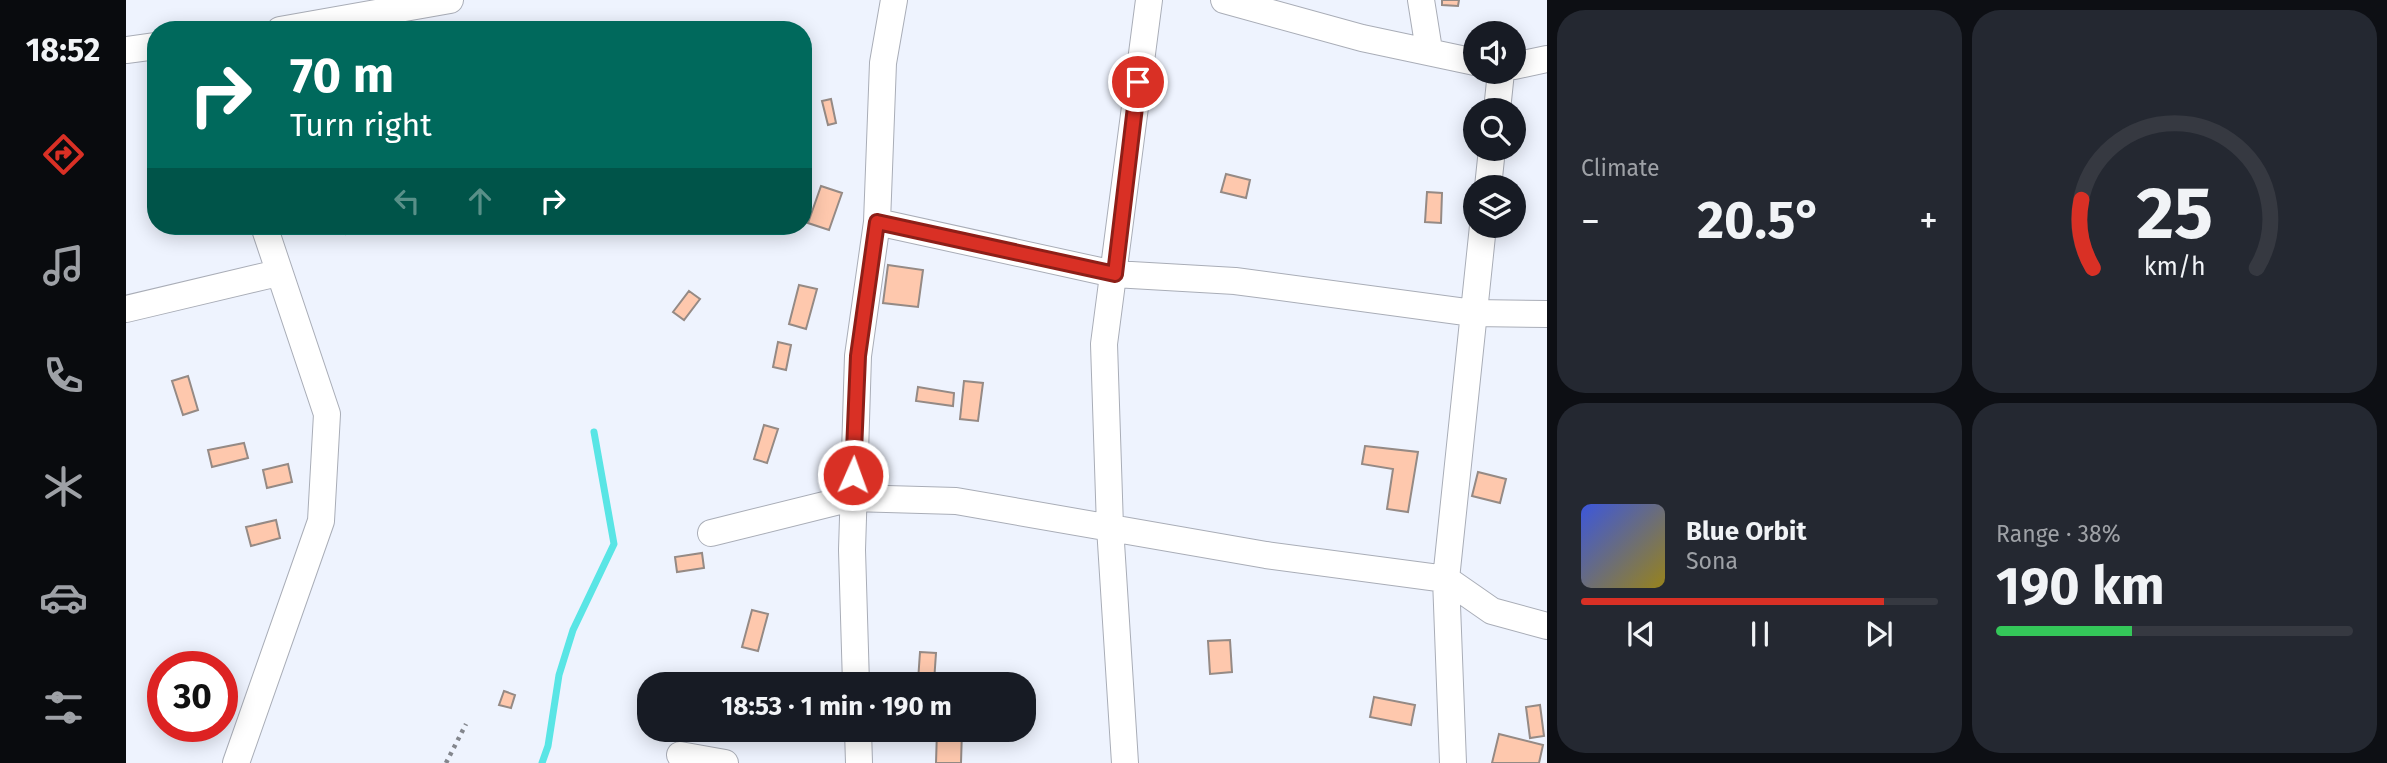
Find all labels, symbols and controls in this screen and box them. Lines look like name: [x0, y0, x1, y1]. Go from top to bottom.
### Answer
map controls: [1463, 21, 1526, 238]
button: sound: [1463, 21, 1526, 84]
text: 18:52: [26, 31, 100, 69]
text: 70 m: [290, 46, 394, 105]
icon: right: [175, 49, 266, 140]
pin: [1108, 52, 1168, 112]
icon: arrive: [1119, 63, 1157, 101]
button: search: [1463, 98, 1526, 161]
text: Turn right: [290, 106, 432, 144]
icon: directions: [39, 130, 88, 179]
text: Climate: [1581, 154, 1660, 182]
text: 25: [2136, 170, 2213, 257]
button: layers: [1463, 175, 1526, 238]
icon: left: [388, 182, 426, 220]
icon: ahead: [461, 182, 499, 220]
icon: right: [534, 182, 572, 220]
text: 20.5°: [1697, 189, 1822, 252]
text: −: [1581, 198, 1600, 244]
text: +: [1919, 198, 1938, 244]
icon: music: [39, 241, 88, 290]
text: km/h: [2144, 251, 2205, 281]
icon: phone: [39, 351, 88, 400]
position arrow: [816, 438, 890, 512]
icon: climate: [39, 462, 88, 511]
text: Blue Orbit: [1686, 516, 1806, 547]
text: Range · 38%: [1996, 520, 2121, 548]
text: Sona: [1686, 547, 1738, 575]
text: 190 km: [1996, 555, 2165, 618]
icon: car: [39, 573, 88, 622]
icon: previous: [1622, 615, 1660, 653]
icon: pause: [1741, 615, 1779, 653]
icon: next: [1860, 615, 1898, 653]
speed limit sign: 30: [147, 651, 238, 742]
icon: filters: [39, 683, 88, 732]
text: 18:53 · 1 min · 190 m: [721, 691, 952, 722]

